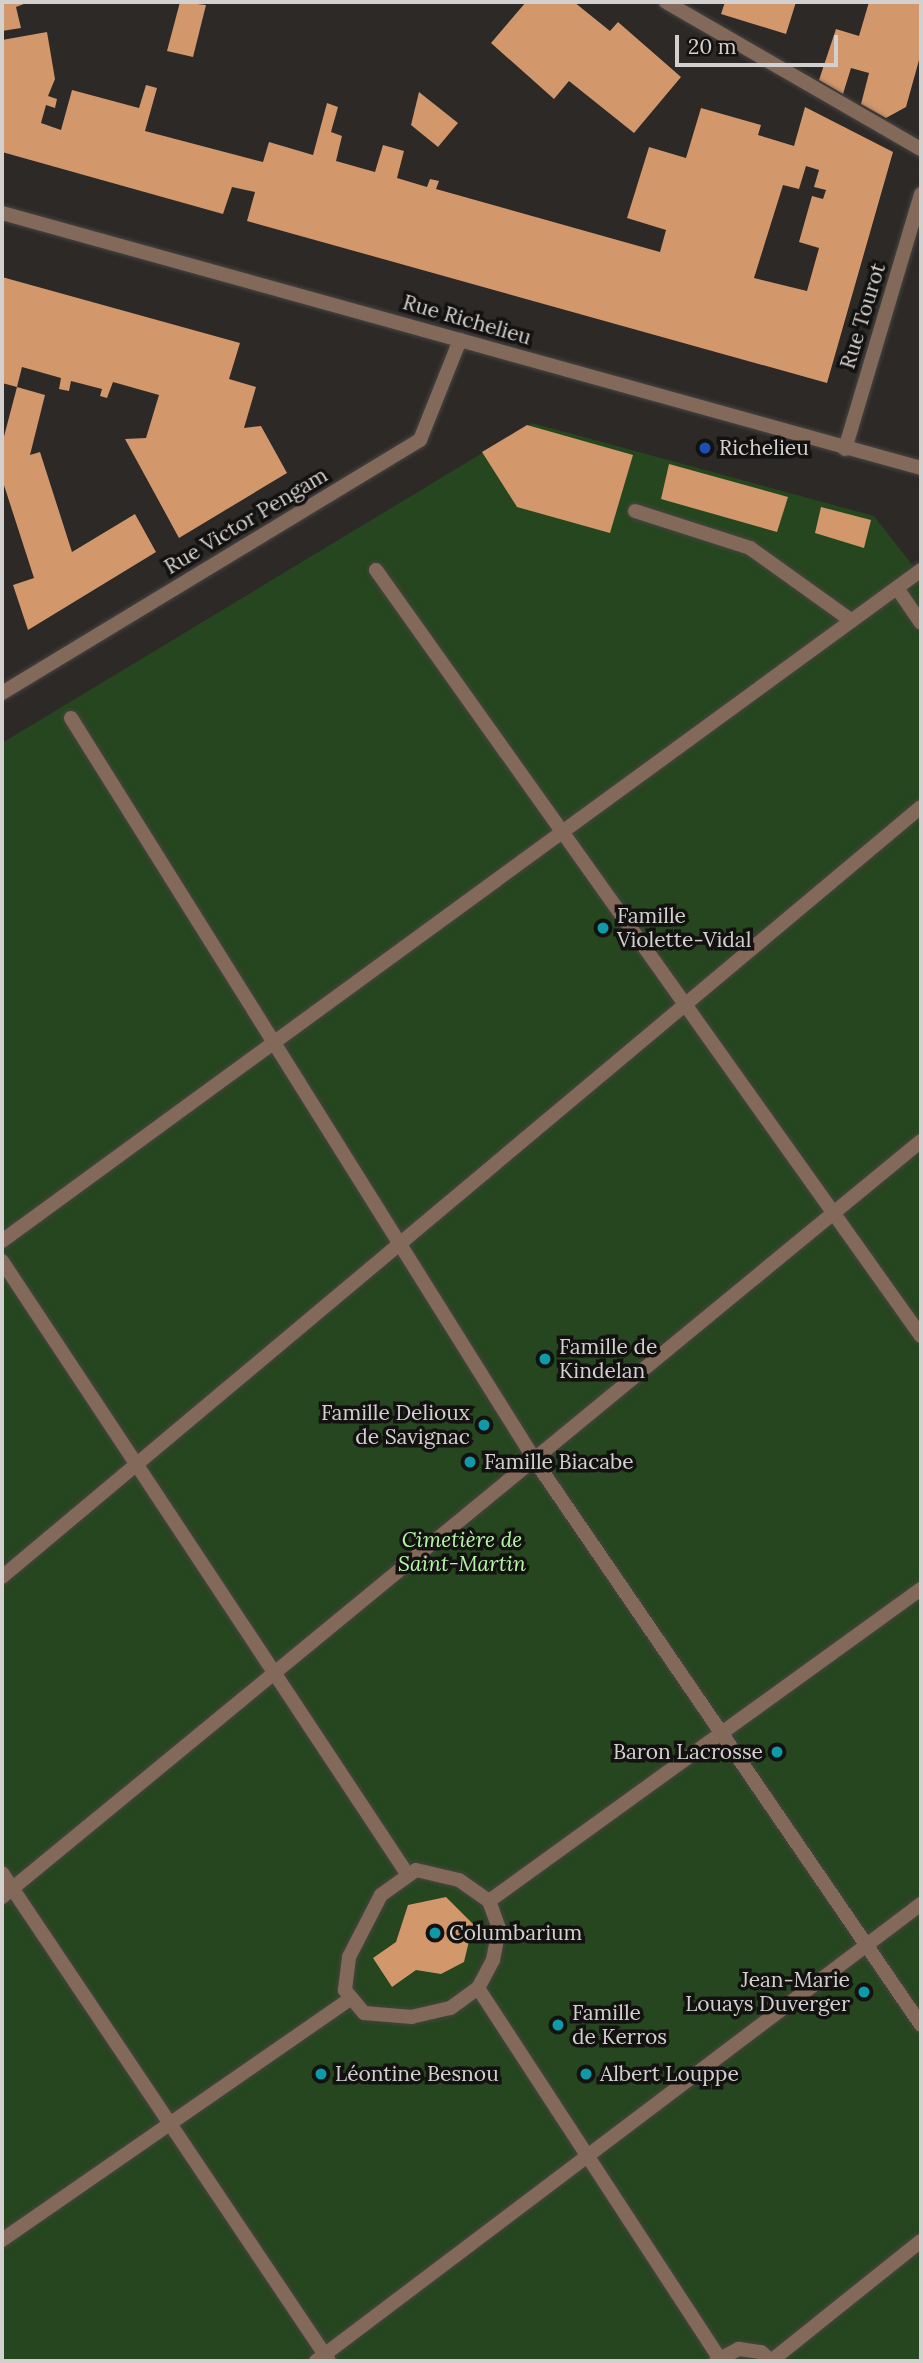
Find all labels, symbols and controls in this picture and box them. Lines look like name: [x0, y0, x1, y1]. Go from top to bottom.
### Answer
scale bar: [678, 21, 841, 65]
text: 20 m: [688, 33, 737, 60]
street label: Rue Tourot: [835, 260, 891, 372]
street label: Rue Richelieu: [400, 290, 534, 350]
place label: Richelieu: [719, 435, 809, 461]
marker: Richelieu: [697, 440, 713, 456]
street label: Rue Victor Pengam: [160, 462, 332, 580]
place label: Famille Violette-Vidal: [617, 903, 751, 953]
marker: Famille Violette-Vidal: [595, 920, 611, 936]
place label: Famille de Kindelan: [559, 1334, 657, 1384]
marker: Famille de Kindelan: [537, 1351, 553, 1367]
place label: Famille Delioux de Savignac: [321, 1400, 470, 1450]
marker: Famille Delioux de Savignac: [476, 1417, 492, 1433]
place label: Famille Biacabe: [484, 1449, 634, 1475]
marker: Famille Biacabe: [462, 1454, 478, 1470]
park label: Cimetière de Saint-Martin: [398, 1527, 526, 1577]
place label: Baron Lacrosse: [613, 1739, 763, 1765]
marker: Baron Lacrosse: [769, 1744, 785, 1760]
place label: Columbarium: [449, 1920, 582, 1946]
marker: Columbarium: [427, 1925, 443, 1941]
place label: Jean-Marie Louays Duverger: [685, 1967, 850, 2017]
marker: Jean-Marie Louays Duverger: [856, 1984, 872, 2000]
place label: Famille de Kerros: [572, 2000, 667, 2050]
marker: Famille de Kerros: [550, 2017, 566, 2033]
place label: Léontine Besnou: [335, 2061, 499, 2087]
place label: Albert Louppe: [600, 2061, 739, 2087]
marker: Léontine Besnou: [313, 2066, 329, 2082]
marker: Albert Louppe: [578, 2066, 594, 2082]

